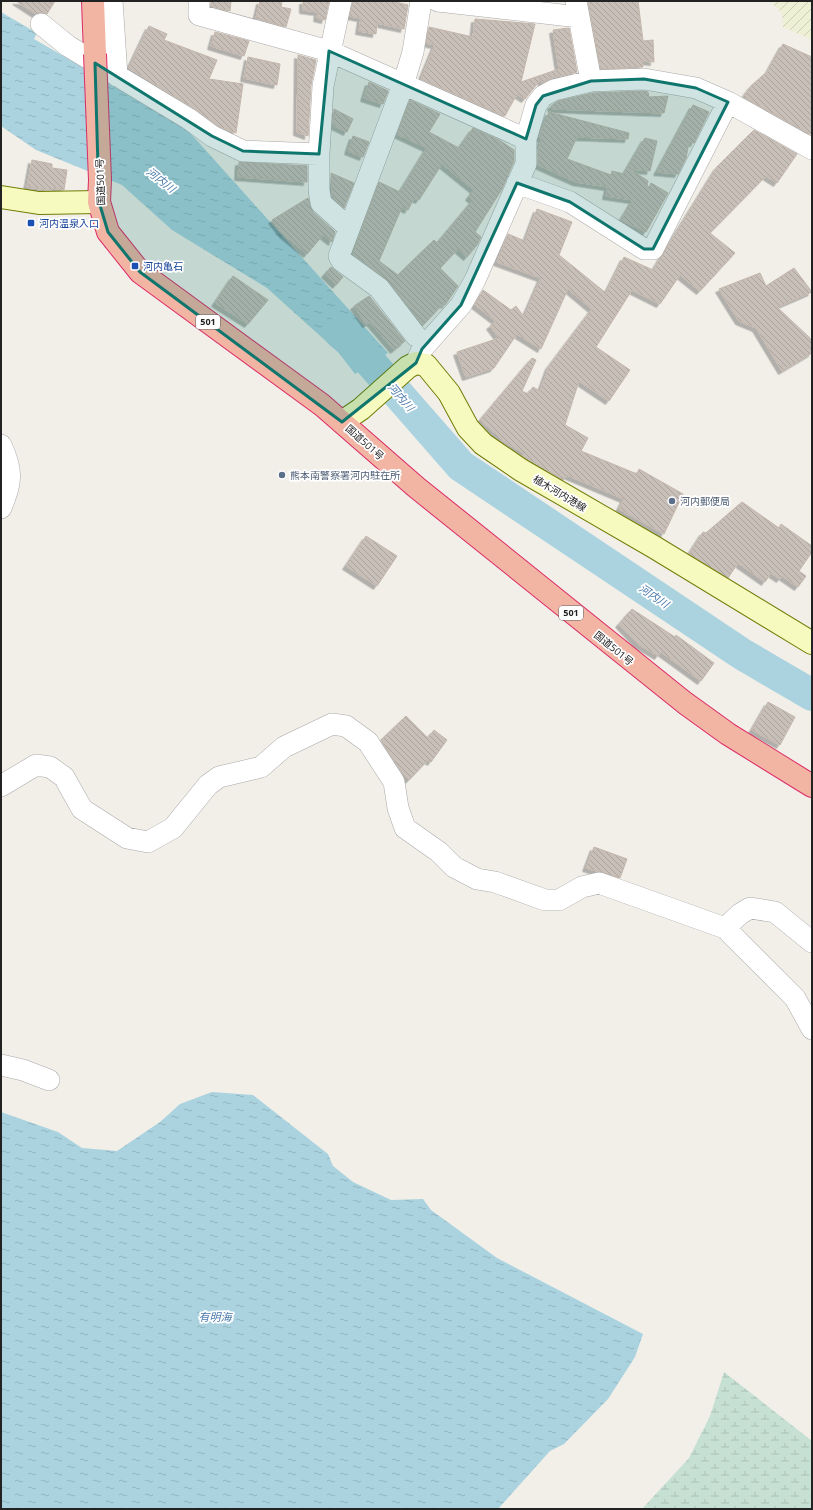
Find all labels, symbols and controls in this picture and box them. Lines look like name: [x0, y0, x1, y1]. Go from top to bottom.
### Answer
street label: 国道501号: [92, 158, 108, 206]
water label: 河内川: [144, 164, 180, 196]
place label: 河内温泉入口: [39, 216, 99, 230]
marker: 河内温泉入口: [26, 218, 36, 228]
place label: 河内亀石: [143, 259, 183, 273]
marker: 河内亀石: [130, 261, 140, 271]
road number: 501: [196, 315, 220, 329]
water label: 河内川: [385, 379, 419, 415]
street label: 国道501号: [343, 421, 387, 463]
place label: 熊本南警察署河内駐在所: [290, 468, 400, 482]
marker: 熊本南警察署河内駐在所: [277, 470, 287, 480]
street label: 植木河内港線: [531, 472, 589, 514]
place label: 河内郵便局: [680, 494, 730, 508]
marker: 河内郵便局: [667, 496, 677, 506]
water label: 河内川: [636, 580, 673, 612]
road number: 501: [559, 606, 583, 620]
street label: 国道501号: [591, 628, 637, 668]
water label: 有明海: [199, 1309, 233, 1324]

